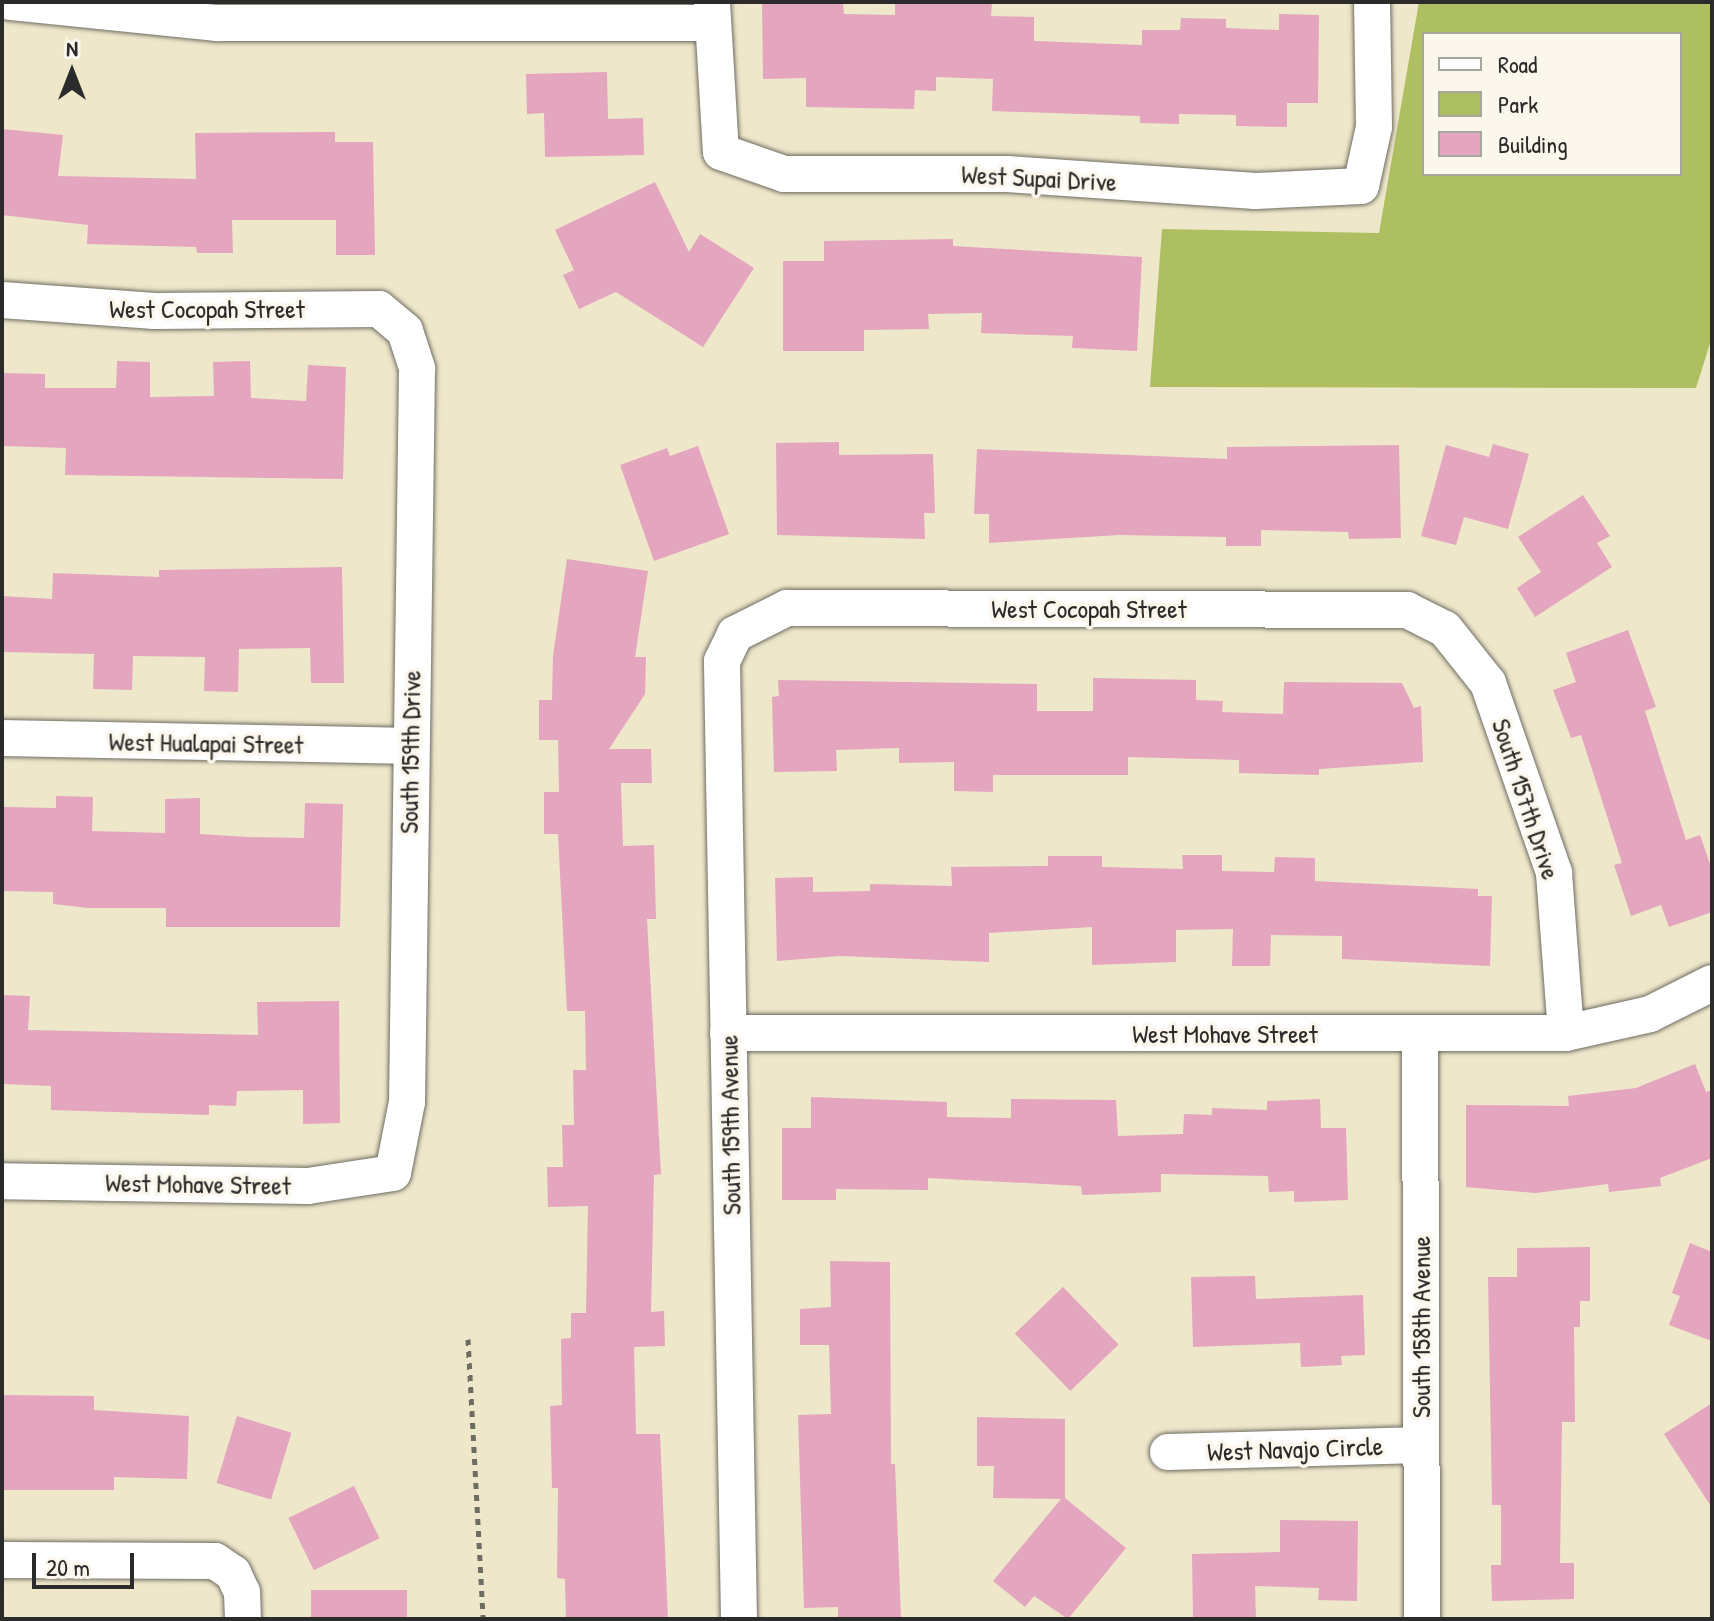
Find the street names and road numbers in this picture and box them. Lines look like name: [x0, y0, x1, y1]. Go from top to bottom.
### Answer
street label: West Supai Drive: [960, 158, 1118, 198]
street label: West Cocopah Street: [109, 293, 305, 325]
street label: West Cocopah Street: [991, 593, 1187, 625]
street label: South 159th Drive: [393, 670, 427, 834]
street label: South 157th Drive: [1485, 715, 1567, 883]
street label: West Hualapai Street: [108, 726, 304, 760]
street label: West Mohave Street: [1132, 1018, 1318, 1050]
street label: South 159th Avenue: [713, 1035, 747, 1215]
street label: West Mohave Street: [105, 1167, 291, 1201]
street label: South 158th Avenue: [1405, 1236, 1437, 1418]
street label: West Navajo Circle: [1207, 1430, 1383, 1468]

